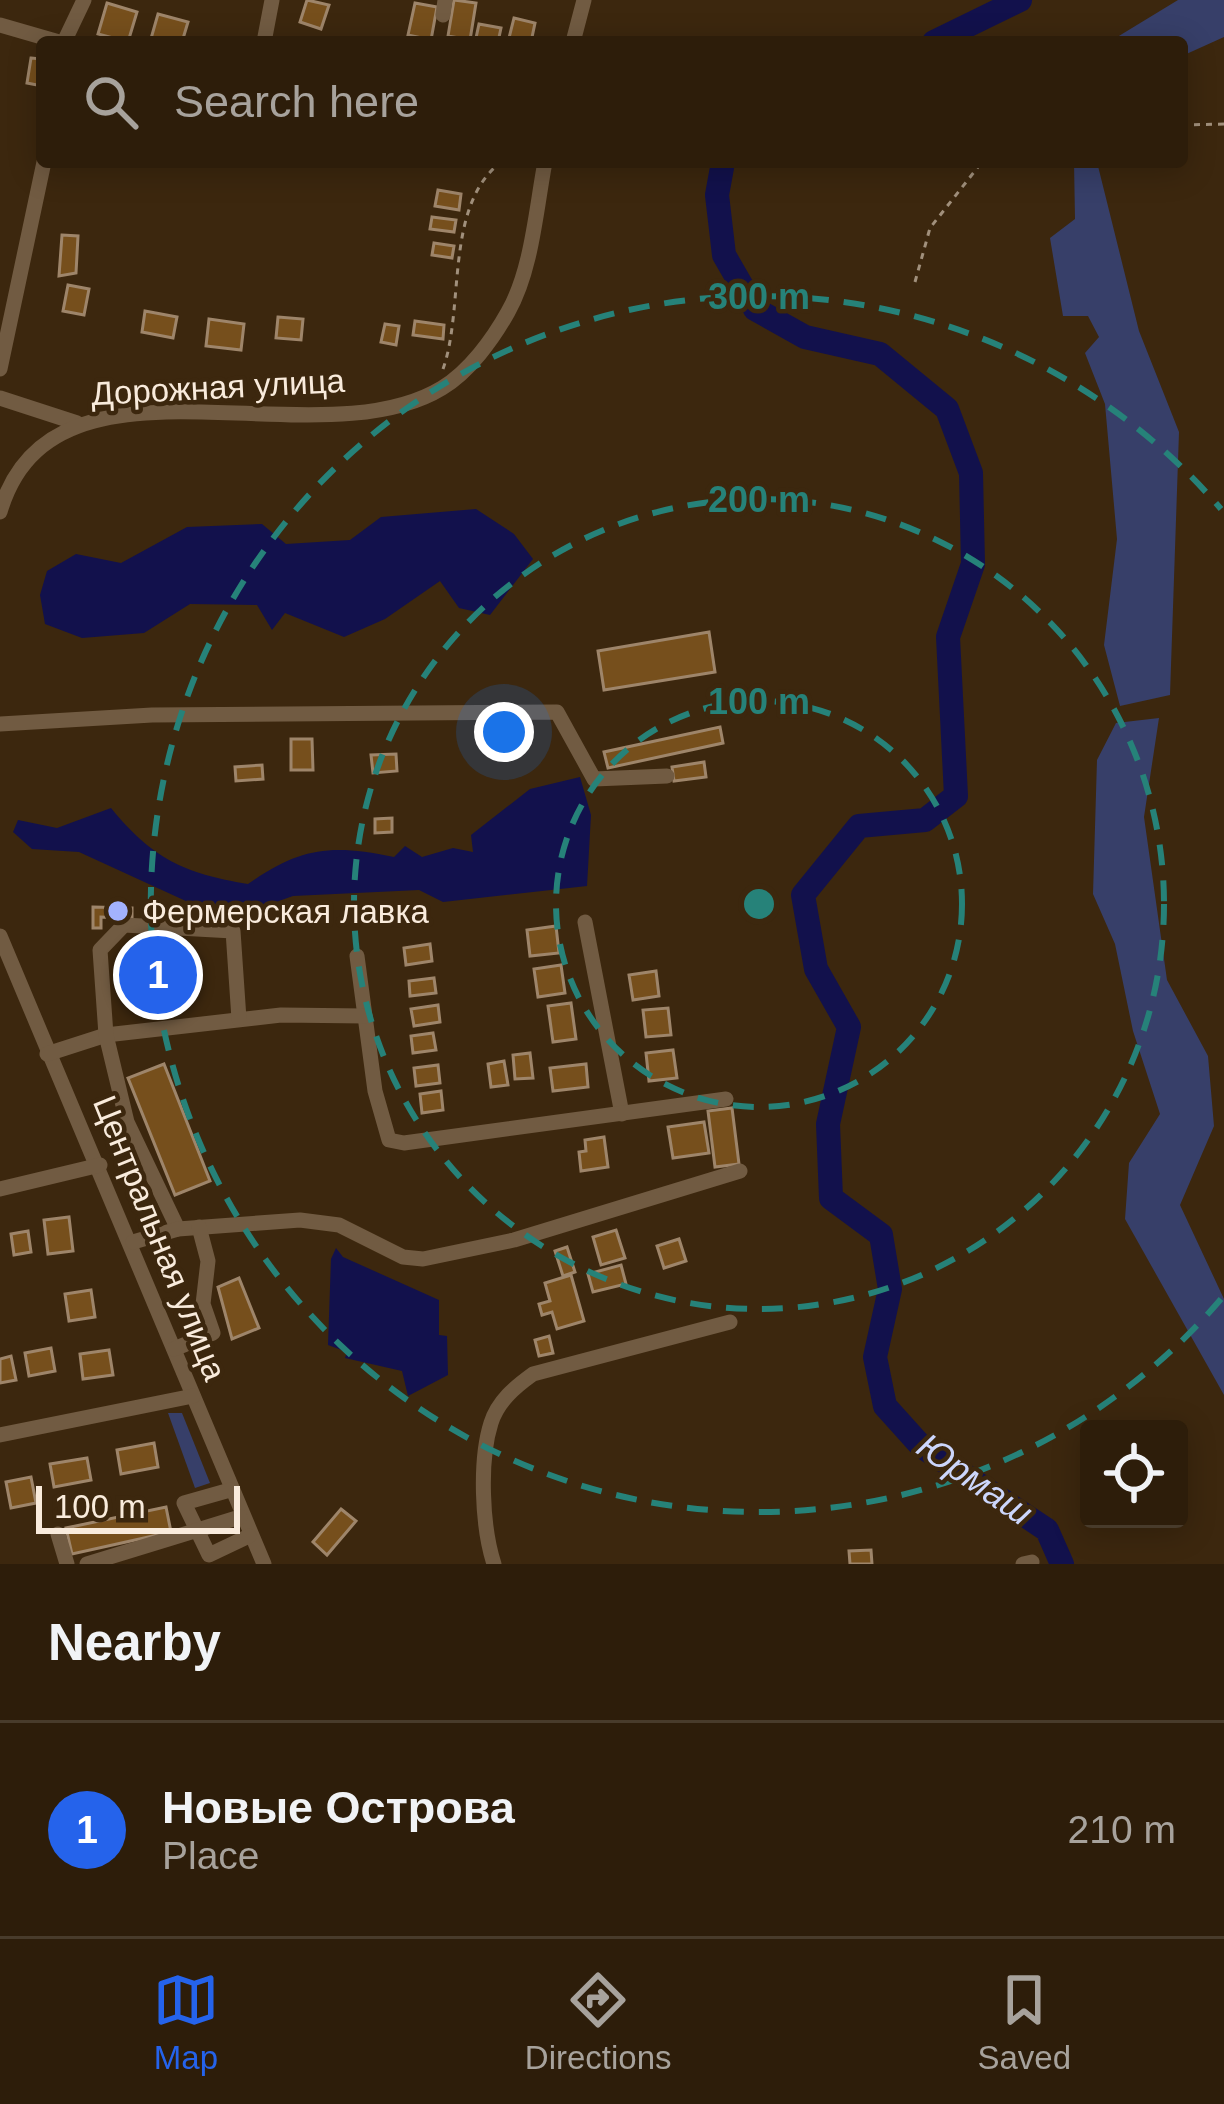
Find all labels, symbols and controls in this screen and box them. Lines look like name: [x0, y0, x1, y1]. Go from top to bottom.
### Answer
search box: [36, 36, 1188, 168]
icon: search: [78, 69, 144, 135]
text: Search here: [174, 76, 419, 127]
text: 300 m: [708, 276, 810, 317]
street label: Дорожная улица: [90, 362, 346, 412]
text: 200 m: [708, 479, 810, 520]
text: 100 m: [708, 681, 810, 722]
your location: [474, 702, 534, 762]
centre of rings: [738, 883, 780, 925]
place label: Фермерская лавка: [142, 893, 430, 930]
marker: Фермерская лавка: [105, 898, 131, 924]
pin: 1: [119, 930, 197, 1020]
street label: Центральная улица: [86, 1090, 234, 1386]
map controls: [1080, 1420, 1188, 1528]
button: locate: [1080, 1420, 1188, 1528]
water label: Юрмаш: [910, 1425, 1041, 1533]
scale bar: [36, 1480, 240, 1533]
text: 100 m: [54, 1488, 146, 1525]
text: Nearby: [48, 1614, 221, 1671]
text: Новые Острова: [162, 1782, 515, 1833]
text: 1: [76, 1808, 98, 1851]
text: 210 m: [1068, 1808, 1176, 1851]
text: Place: [162, 1834, 260, 1877]
tab: Map: [153, 1967, 219, 2077]
tab: Directions: [525, 1967, 672, 2077]
tab: Saved: [977, 1967, 1071, 2077]

